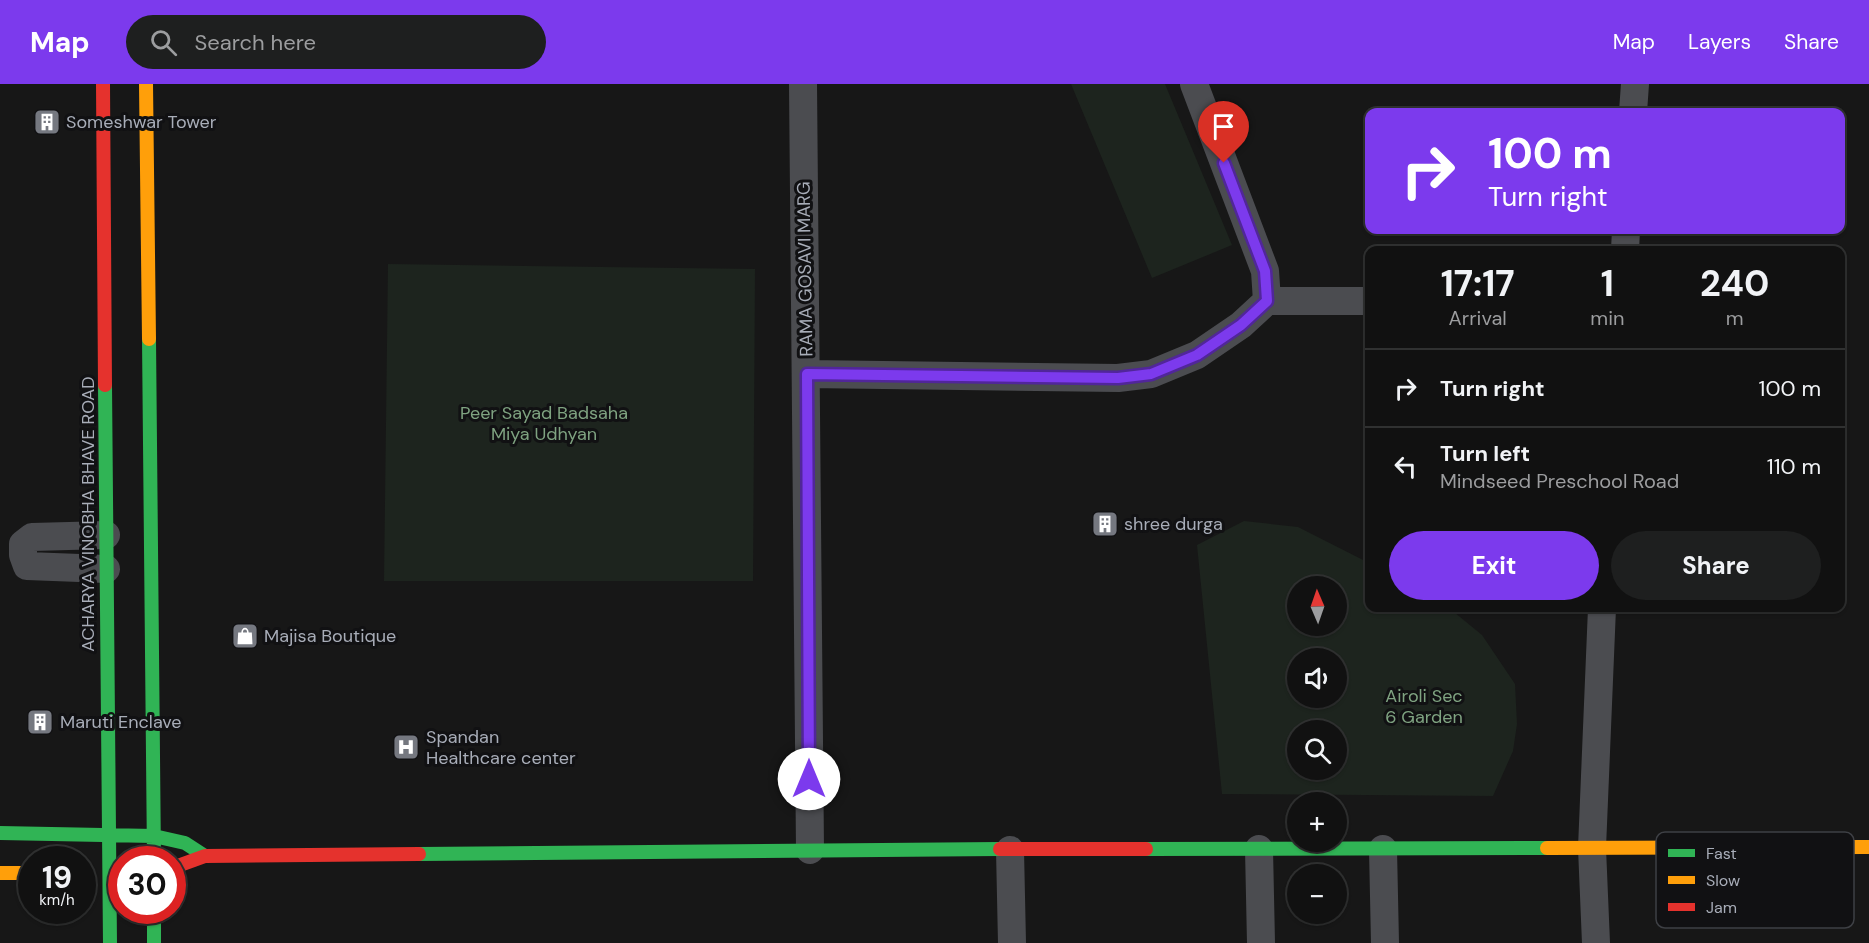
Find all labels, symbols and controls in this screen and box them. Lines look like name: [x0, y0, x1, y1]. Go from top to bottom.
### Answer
search box: [126, 15, 546, 69]
text: Map: [30, 24, 90, 61]
icon: search: [147, 26, 180, 59]
text: Search here: [195, 28, 316, 57]
text: Map: [1613, 28, 1655, 56]
text: Layers: [1688, 28, 1751, 56]
text: Share: [1784, 28, 1839, 56]
pin: [1198, 101, 1249, 163]
building icon: Someshwar Tower: [32, 107, 62, 137]
place label: Someshwar Tower: [66, 110, 217, 134]
icon: arrive: [1207, 110, 1240, 143]
text: 100 m: [1488, 126, 1612, 181]
icon: right: [1389, 132, 1467, 210]
text: Turn right: [1488, 179, 1608, 214]
street label: RAMA GOSAVI MARG: [791, 181, 819, 357]
text: 17:17: [1441, 260, 1515, 307]
text: 1: [1601, 260, 1614, 307]
text: 240: [1700, 260, 1769, 307]
text: Arrival: [1449, 305, 1507, 331]
text: min: [1590, 305, 1624, 331]
text: m: [1726, 305, 1744, 331]
icon: right: [1389, 372, 1422, 405]
text: Turn right: [1440, 374, 1545, 403]
text: 100 m: [1759, 374, 1821, 403]
street label: ACHARYA VINOBHA BHAVE ROAD: [76, 376, 100, 652]
park label: Peer Sayad Badsaha Miya Udhyan: [460, 401, 628, 446]
text: Turn left: [1440, 439, 1530, 468]
icon: left: [1389, 450, 1422, 483]
text: 110 m: [1767, 452, 1821, 481]
text: Mindseed Preschool Road: [1440, 468, 1679, 494]
building icon: shree durga: [1090, 509, 1120, 539]
place label: shree durga: [1124, 512, 1223, 536]
button: Exit: [1389, 531, 1599, 600]
button: Share: [1611, 531, 1821, 600]
north arrow: [1287, 576, 1347, 636]
map controls: [1287, 576, 1347, 924]
shop icon: Majisa Boutique: [230, 621, 260, 651]
place label: Majisa Boutique: [264, 624, 396, 648]
button: sound: [1287, 648, 1347, 708]
park label: Airoli Sec 6 Garden: [1385, 684, 1463, 729]
building icon: Maruti Enclave: [25, 707, 55, 737]
place label: Maruti Enclave: [60, 710, 182, 734]
button: search: [1287, 720, 1347, 780]
place label: Spandan Healthcare center: [426, 725, 576, 770]
hospital icon: Spandan Healthcare center: [391, 732, 421, 762]
position arrow: [777, 747, 841, 811]
button: +: [1287, 792, 1347, 852]
legend: [1656, 832, 1854, 928]
text: Fast: [1706, 843, 1737, 864]
speed limit sign: 30: [108, 846, 186, 924]
text: 19: [42, 858, 72, 897]
button: −: [1287, 864, 1347, 924]
text: Slow: [1706, 870, 1740, 891]
text: km/h: [39, 890, 75, 910]
text: Jam: [1706, 897, 1737, 918]

